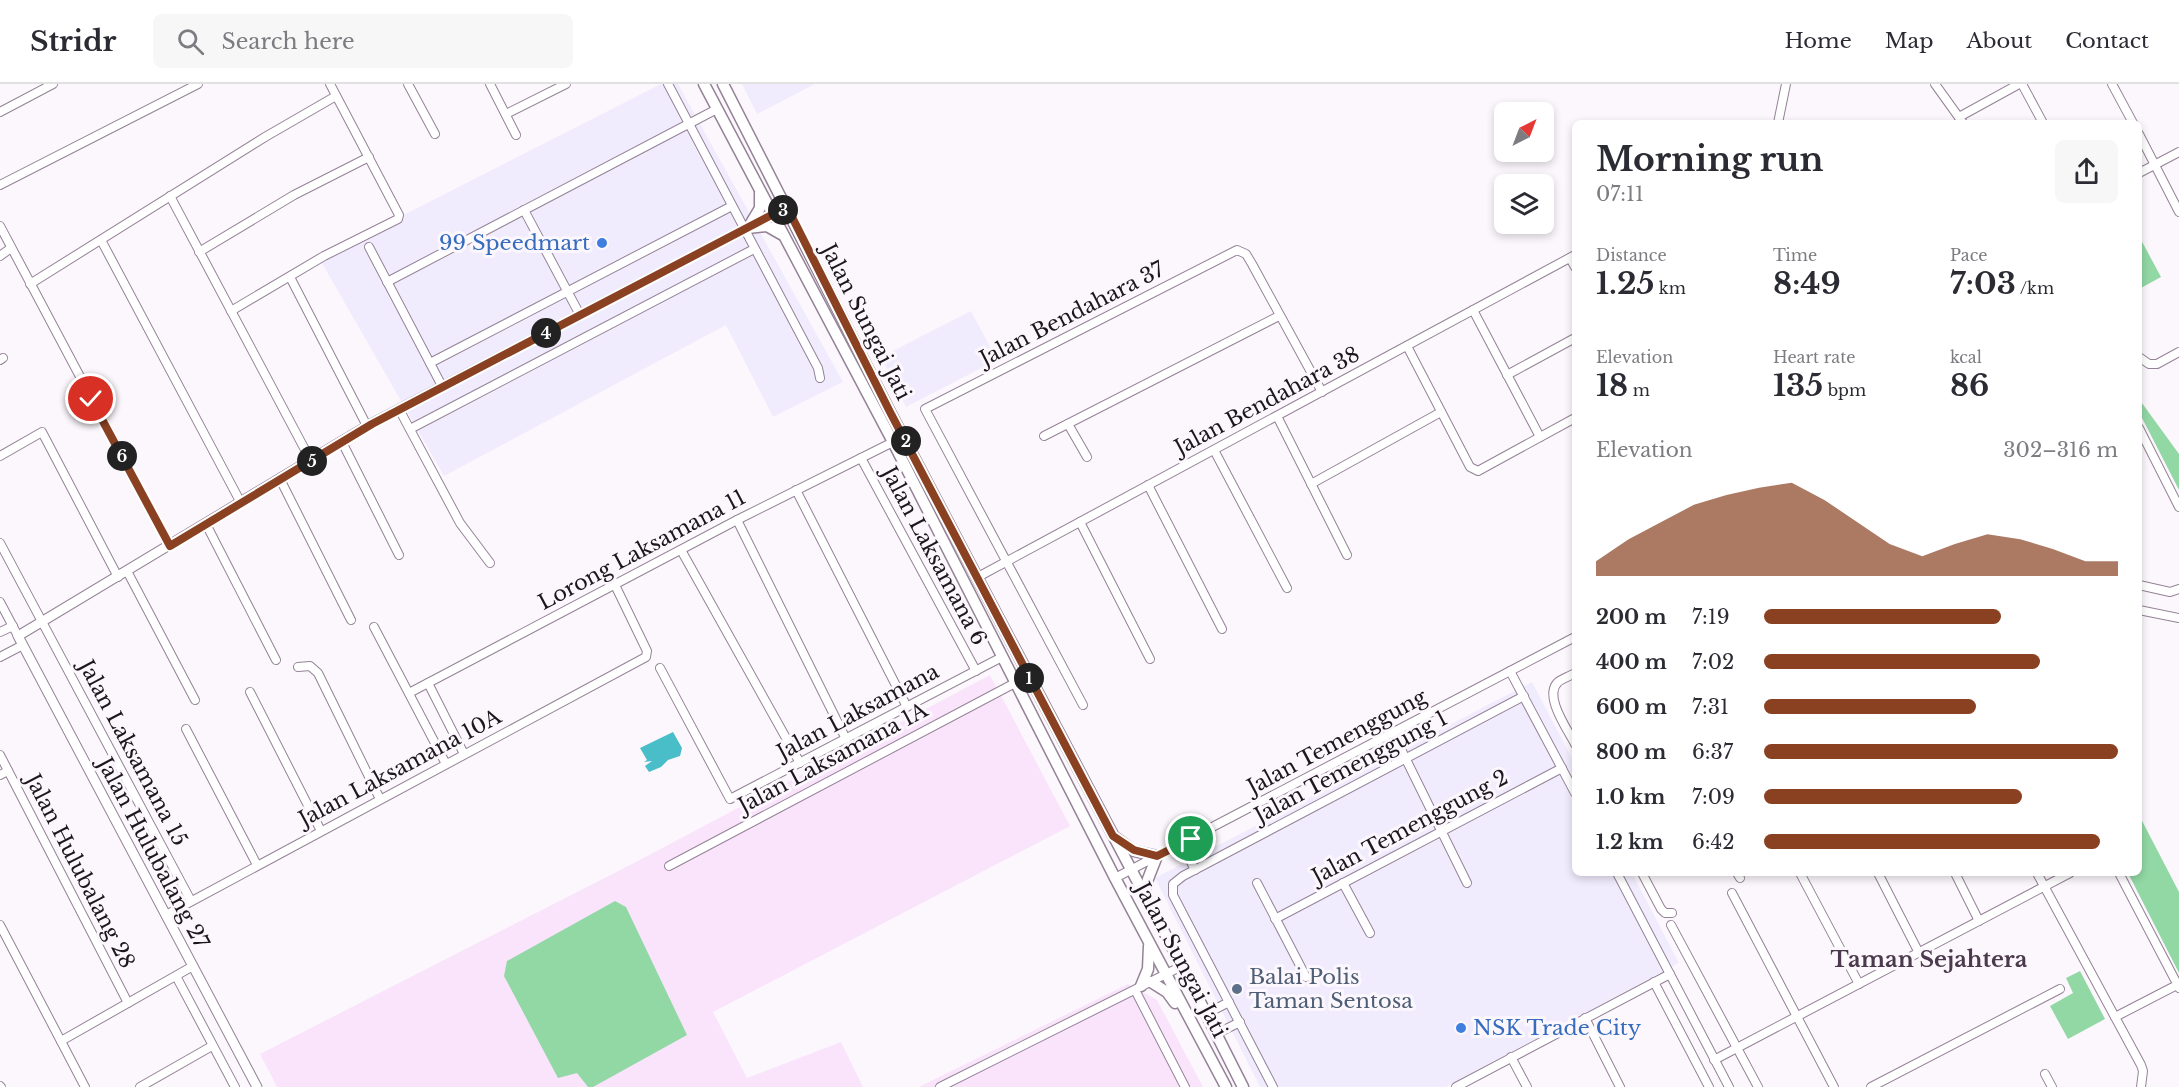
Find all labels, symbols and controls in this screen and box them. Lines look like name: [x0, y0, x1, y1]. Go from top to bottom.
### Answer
search box: [153, 14, 573, 68]
text: Stridr: [30, 24, 117, 59]
icon: search: [174, 25, 207, 58]
text: Search here: [222, 28, 355, 55]
text: Home: [1785, 28, 1852, 54]
text: Map: [1885, 28, 1933, 54]
text: About: [1966, 28, 2032, 54]
text: Contact: [2065, 28, 2149, 54]
north arrow: [1494, 102, 1554, 162]
map controls: [1494, 102, 1554, 234]
text: Morning run: [1596, 139, 1824, 180]
button: share: [2055, 140, 2118, 203]
button: layers: [1494, 174, 1554, 234]
text: 07:11: [1596, 182, 1644, 206]
pin: 3: [768, 195, 798, 225]
text: 3: [778, 200, 788, 220]
place label: 99 Speedmart: [439, 230, 590, 256]
marker: 99 Speedmart: [595, 236, 609, 250]
street label: Jalan Sungai Jati: [814, 237, 917, 405]
text: Distance: [1596, 245, 1667, 265]
text: Time: [1773, 245, 1817, 265]
text: Pace: [1950, 245, 1987, 265]
street label: Jalan Bendahara 37: [973, 256, 1169, 373]
text: 1.25: [1596, 265, 1654, 302]
text: 8:49: [1773, 265, 1841, 302]
text: 7:03: [1950, 265, 2016, 302]
text: km: [1654, 278, 1686, 298]
text: /km: [2016, 278, 2054, 298]
pin: 4: [531, 318, 561, 348]
text: 4: [541, 323, 551, 343]
street label: Jalan Bendahara 38: [1167, 341, 1364, 462]
text: Elevation: [1596, 347, 1673, 367]
text: Heart rate: [1773, 347, 1855, 367]
text: kcal: [1950, 347, 1982, 367]
text: 18: [1596, 367, 1628, 404]
text: 135: [1773, 367, 1823, 404]
text: 86: [1950, 367, 1989, 404]
pin: [65, 373, 116, 424]
text: m: [1628, 380, 1650, 400]
text: bpm: [1823, 380, 1866, 400]
icon: check: [74, 382, 107, 415]
pin: 2: [891, 426, 921, 456]
text: 2: [901, 431, 911, 451]
text: Elevation: [1596, 438, 1693, 462]
text: 302–316 m: [2003, 438, 2118, 462]
pin: 6: [107, 441, 137, 471]
text: 6: [117, 446, 127, 466]
pin: 5: [297, 446, 327, 476]
text: 5: [307, 451, 317, 471]
street label: Jalan Laksamana 6: [874, 460, 992, 650]
street label: Lorong Laksamana 11: [534, 484, 750, 616]
text: 200 m: [1596, 605, 1667, 629]
text: 7:19: [1692, 605, 1730, 629]
text: 400 m: [1596, 650, 1667, 674]
text: 7:02: [1692, 650, 1734, 674]
street label: Jalan Laksamana 15: [72, 653, 193, 850]
street label: Jalan Laksamana: [770, 658, 944, 767]
pin: 1: [1014, 663, 1044, 693]
text: 1: [1026, 668, 1032, 688]
street label: Jalan Temenggung: [1240, 684, 1432, 802]
text: 600 m: [1596, 695, 1667, 719]
text: 7:31: [1692, 695, 1729, 719]
street label: Jalan Laksamana 1A: [731, 697, 933, 820]
street label: Jalan Laksamana 10A: [292, 703, 506, 834]
street label: Jalan Temenggung 1: [1247, 705, 1452, 830]
text: 800 m: [1596, 740, 1666, 764]
text: 6:37: [1692, 740, 1733, 764]
street label: Jalan Hulubalang 27: [90, 751, 215, 953]
street label: Jalan Temenggung 2: [1305, 764, 1512, 891]
street label: Jalan Hulubalang 28: [18, 767, 140, 972]
text: 1.0 km: [1596, 785, 1665, 809]
text: 7:09: [1692, 785, 1735, 809]
pin: [1165, 813, 1216, 864]
icon: arrive: [1174, 822, 1207, 855]
text: 1.2 km: [1596, 830, 1664, 854]
text: 6:42: [1692, 830, 1735, 854]
street label: Jalan Sungai Jati: [1128, 875, 1233, 1042]
district label: Taman Sejahtera: [1831, 946, 2028, 973]
place label: Balai Polis Taman Sentosa: [1249, 964, 1413, 1014]
marker: Balai Polis Taman Sentosa: [1230, 982, 1244, 996]
place label: NSK Trade City: [1473, 1015, 1642, 1041]
marker: NSK Trade City: [1454, 1021, 1468, 1035]

